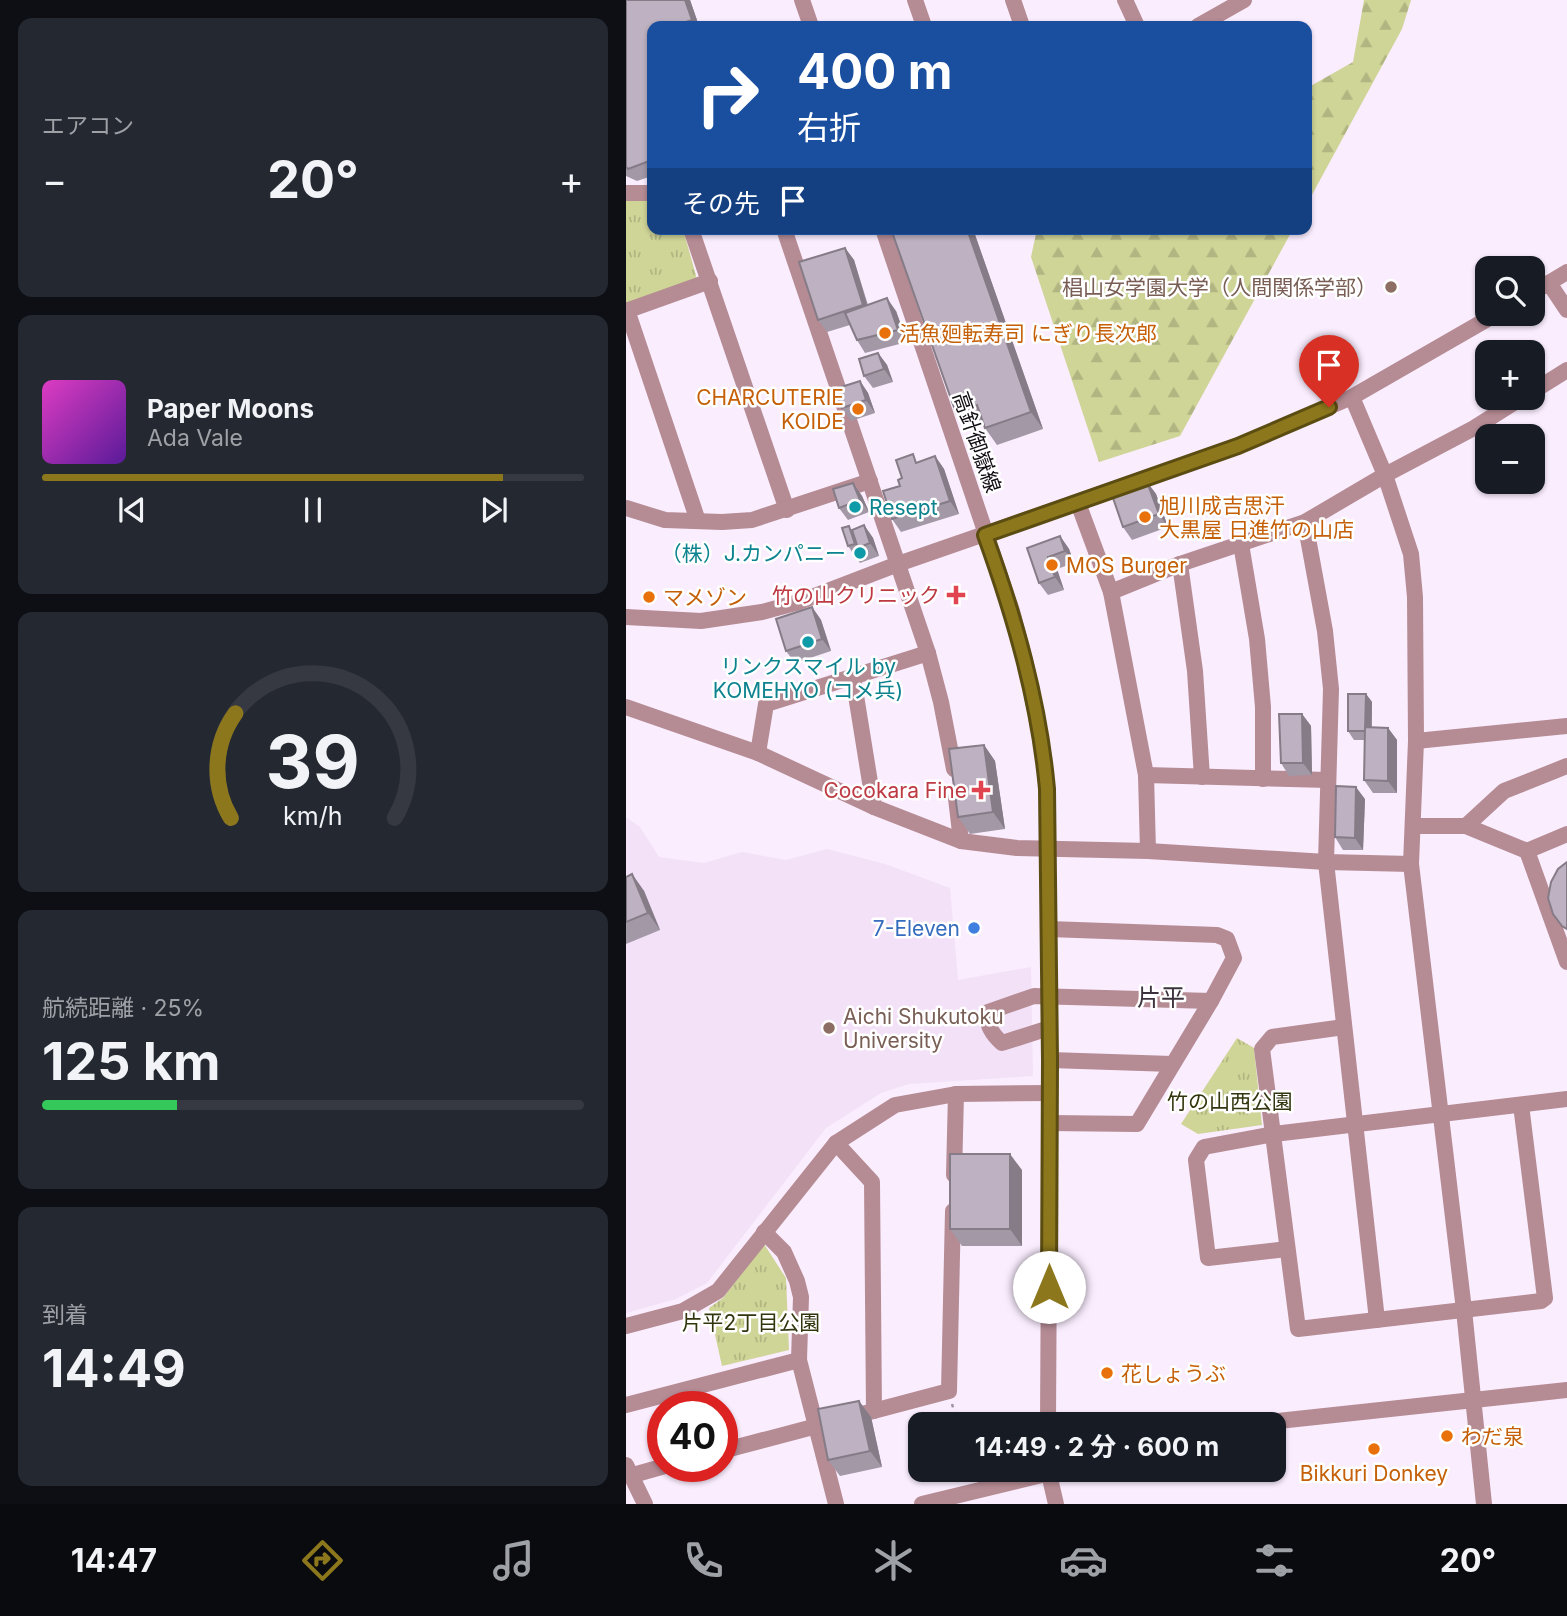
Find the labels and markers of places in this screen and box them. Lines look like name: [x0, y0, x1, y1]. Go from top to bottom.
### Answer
place label: 椙山女学園大学（人間関係学部）: [1062, 275, 1377, 300]
marker: 椙山女学園大学（人間関係学部）: [1383, 279, 1399, 295]
place label: 活魚廻転寿司 にぎり長次郎: [899, 321, 1157, 346]
marker: 活魚廻転寿司 にぎり長次郎: [877, 325, 893, 341]
pin: [1299, 335, 1359, 407]
place label: CHARCUTERIE KOIDE: [696, 385, 844, 434]
marker: CHARCUTERIE KOIDE: [850, 401, 866, 417]
place label: 旭川成吉思汗 大黒屋 日進竹の山店: [1159, 493, 1354, 542]
place label: Resept: [869, 495, 938, 520]
marker: Resept: [847, 499, 863, 515]
marker: 旭川成吉思汗 大黒屋 日進竹の山店: [1137, 509, 1153, 525]
place label: （株）J.カンパニー: [661, 541, 846, 566]
marker: （株）J.カンパニー: [852, 545, 868, 561]
place label: MOS Burger: [1066, 553, 1187, 578]
marker: MOS Burger: [1044, 557, 1060, 573]
place label: 竹の山クリニック: [772, 583, 940, 608]
place label: マメゾン: [663, 585, 747, 610]
marker: 竹の山クリニック: [946, 585, 966, 605]
marker: マメゾン: [641, 589, 657, 605]
marker: リンクスマイル by KOMEHYO (コメ兵): [800, 634, 816, 650]
place label: リンクスマイル by KOMEHYO (コメ兵): [713, 654, 903, 703]
place label: Cocokara Fine: [823, 778, 967, 803]
marker: Cocokara Fine: [973, 782, 989, 798]
place label: 7-Eleven: [873, 916, 960, 941]
marker: 7-Eleven: [966, 920, 982, 936]
place label: Aichi Shukutoku University: [843, 1004, 1004, 1053]
marker: Aichi Shukutoku University: [821, 1020, 837, 1036]
place label: 花しょうぶ: [1121, 1361, 1226, 1386]
marker: 花しょうぶ: [1099, 1365, 1115, 1381]
place label: わだ泉: [1461, 1424, 1524, 1449]
marker: わだ泉: [1439, 1428, 1455, 1444]
marker: Bikkuri Donkey: [1366, 1441, 1382, 1457]
place label: Bikkuri Donkey: [1300, 1461, 1448, 1486]

